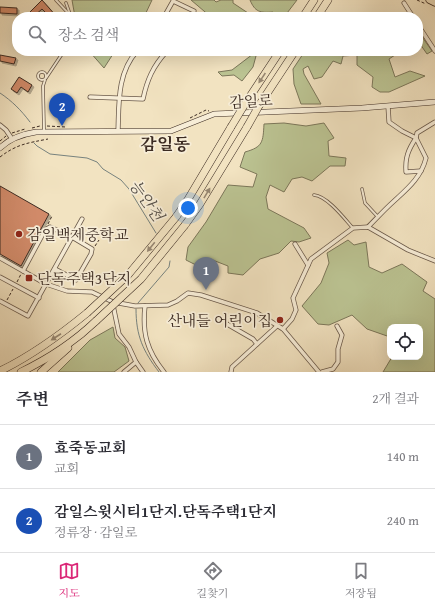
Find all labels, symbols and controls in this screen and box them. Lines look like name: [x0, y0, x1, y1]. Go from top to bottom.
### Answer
search box: [12, 12, 423, 56]
icon: search: [26, 23, 48, 45]
text: 장소 검색: [58, 24, 119, 45]
one-way arrow: [259, 72, 266, 84]
street label: 감일로: [229, 89, 274, 113]
pin: 2: [49, 93, 75, 126]
district label: 감일동: [140, 131, 190, 156]
water label: 능안천: [124, 174, 171, 227]
one-way arrow: [203, 187, 210, 199]
your location: [178, 198, 198, 218]
place label: 감일백제중학교: [27, 224, 129, 245]
marker: 감일백제중학교: [14, 229, 24, 239]
one-way arrow: [147, 242, 156, 252]
pin: 1: [193, 257, 219, 290]
place label: 단독주택3단지: [37, 268, 131, 289]
marker: 단독주택3단지: [24, 273, 34, 283]
place label: 산내들 어린이집: [167, 310, 272, 331]
marker: 산내들 어린이집: [275, 315, 285, 325]
map controls: [387, 324, 423, 360]
button: locate: [387, 324, 423, 360]
one-way arrow: [51, 333, 61, 341]
text: 주변: [16, 386, 49, 411]
text: 2개 결과: [372, 389, 419, 408]
text: 효죽동교회: [54, 437, 126, 458]
text: 1: [26, 447, 32, 466]
text: 140 m: [387, 447, 419, 466]
text: 교회: [54, 459, 79, 478]
text: 감일스윗시티1단지.단독주택1단지: [54, 501, 277, 522]
text: 2: [26, 511, 32, 530]
text: 240 m: [387, 511, 419, 530]
text: 정류장 · 감일로: [54, 523, 137, 542]
tab: 지도: [58, 560, 80, 601]
tab: 길찾기: [197, 560, 229, 601]
tab: 저장됨: [345, 560, 377, 601]

